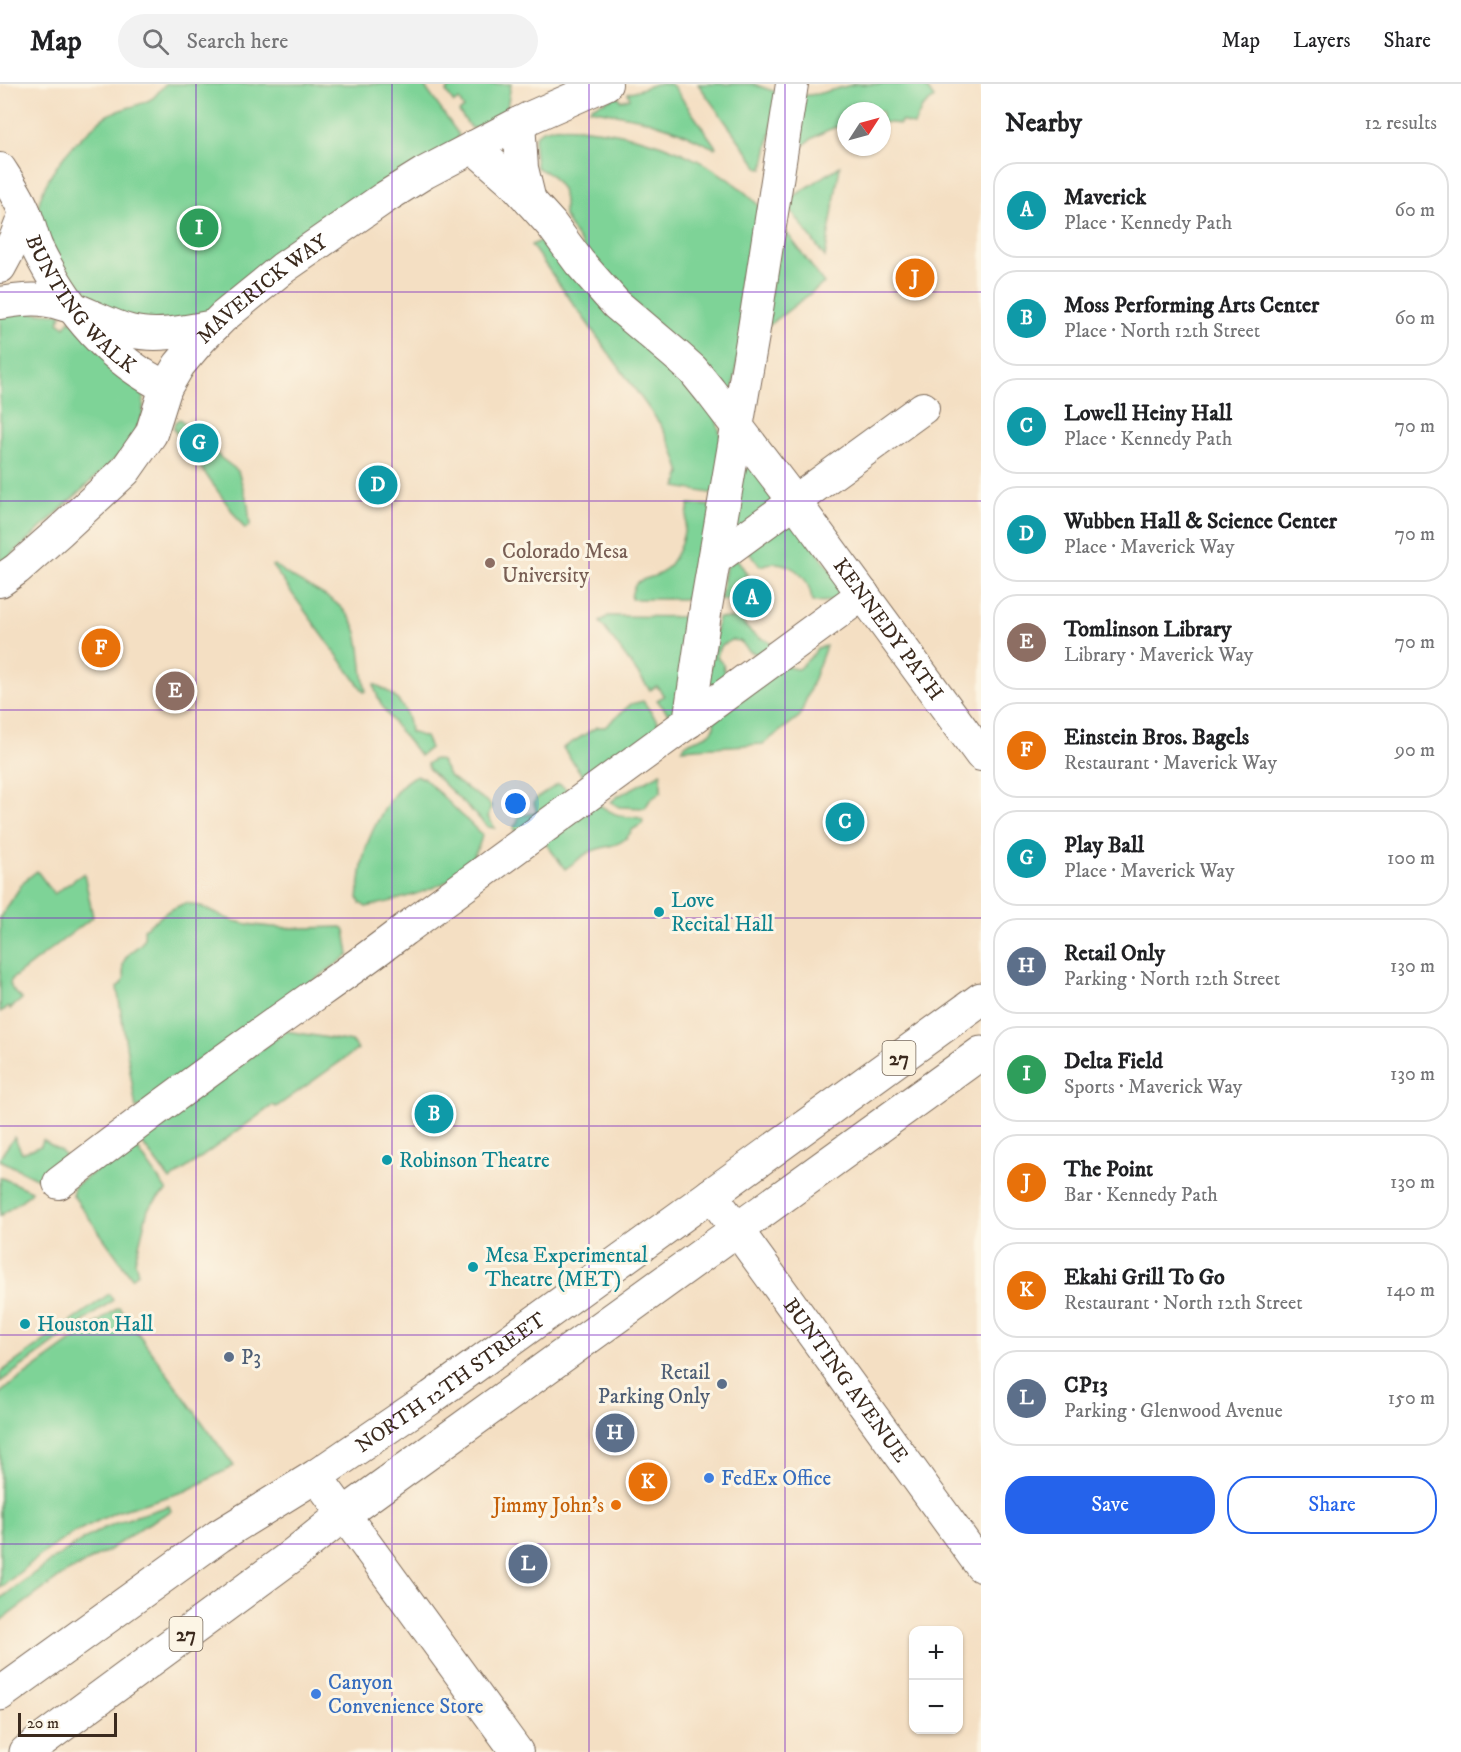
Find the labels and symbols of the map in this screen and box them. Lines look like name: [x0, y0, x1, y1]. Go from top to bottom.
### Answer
north arrow: [837, 102, 891, 156]
pin: I: [180, 206, 218, 250]
street label: MAVERICK WAY: [194, 230, 334, 350]
street label: BUNTING WALK: [19, 232, 141, 380]
pin: J: [896, 256, 934, 300]
pin: G: [180, 420, 218, 466]
pin: D: [358, 462, 398, 508]
place label: Colorado Mesa University: [502, 539, 628, 589]
street label: KENNEDY PATH: [827, 554, 948, 706]
marker: Colorado Mesa University: [483, 556, 497, 570]
pin: A: [732, 576, 771, 620]
pin: F: [82, 626, 120, 670]
pin: E: [156, 668, 195, 714]
your location: [501, 789, 530, 818]
pin: C: [826, 800, 864, 844]
place label: Love Recital Hall: [671, 888, 774, 938]
marker: Love Recital Hall: [652, 905, 666, 919]
road number: 27: [882, 1041, 916, 1075]
pin: B: [414, 1092, 454, 1136]
place label: Robinson Theatre: [399, 1148, 550, 1174]
marker: Robinson Theatre: [380, 1153, 394, 1167]
place label: Mesa Experimental Theatre (MET): [485, 1243, 649, 1293]
marker: Mesa Experimental Theatre (MET): [466, 1260, 480, 1274]
street label: BUNTING AVENUE: [777, 1293, 914, 1468]
street label: NORTH 12TH STREET: [351, 1307, 551, 1459]
place label: Houston Hall: [37, 1312, 154, 1338]
marker: Houston Hall: [18, 1317, 32, 1331]
place label: P3: [241, 1345, 261, 1371]
marker: P3: [222, 1350, 236, 1364]
place label: Retail Parking Only: [598, 1360, 711, 1410]
marker: Retail Parking Only: [715, 1377, 729, 1391]
pin: H: [596, 1410, 634, 1456]
pin: K: [628, 1460, 668, 1504]
place label: FedEx Office: [721, 1466, 832, 1492]
marker: FedEx Office: [702, 1471, 716, 1485]
place label: Jimmy John's: [491, 1493, 604, 1519]
marker: Jimmy John's: [609, 1498, 623, 1512]
pin: L: [508, 1542, 548, 1586]
road number: 27: [170, 1617, 202, 1651]
place label: Canyon Convenience Store: [328, 1670, 484, 1720]
marker: Canyon Convenience Store: [309, 1687, 323, 1701]
scale bar: [18, 1710, 117, 1738]

